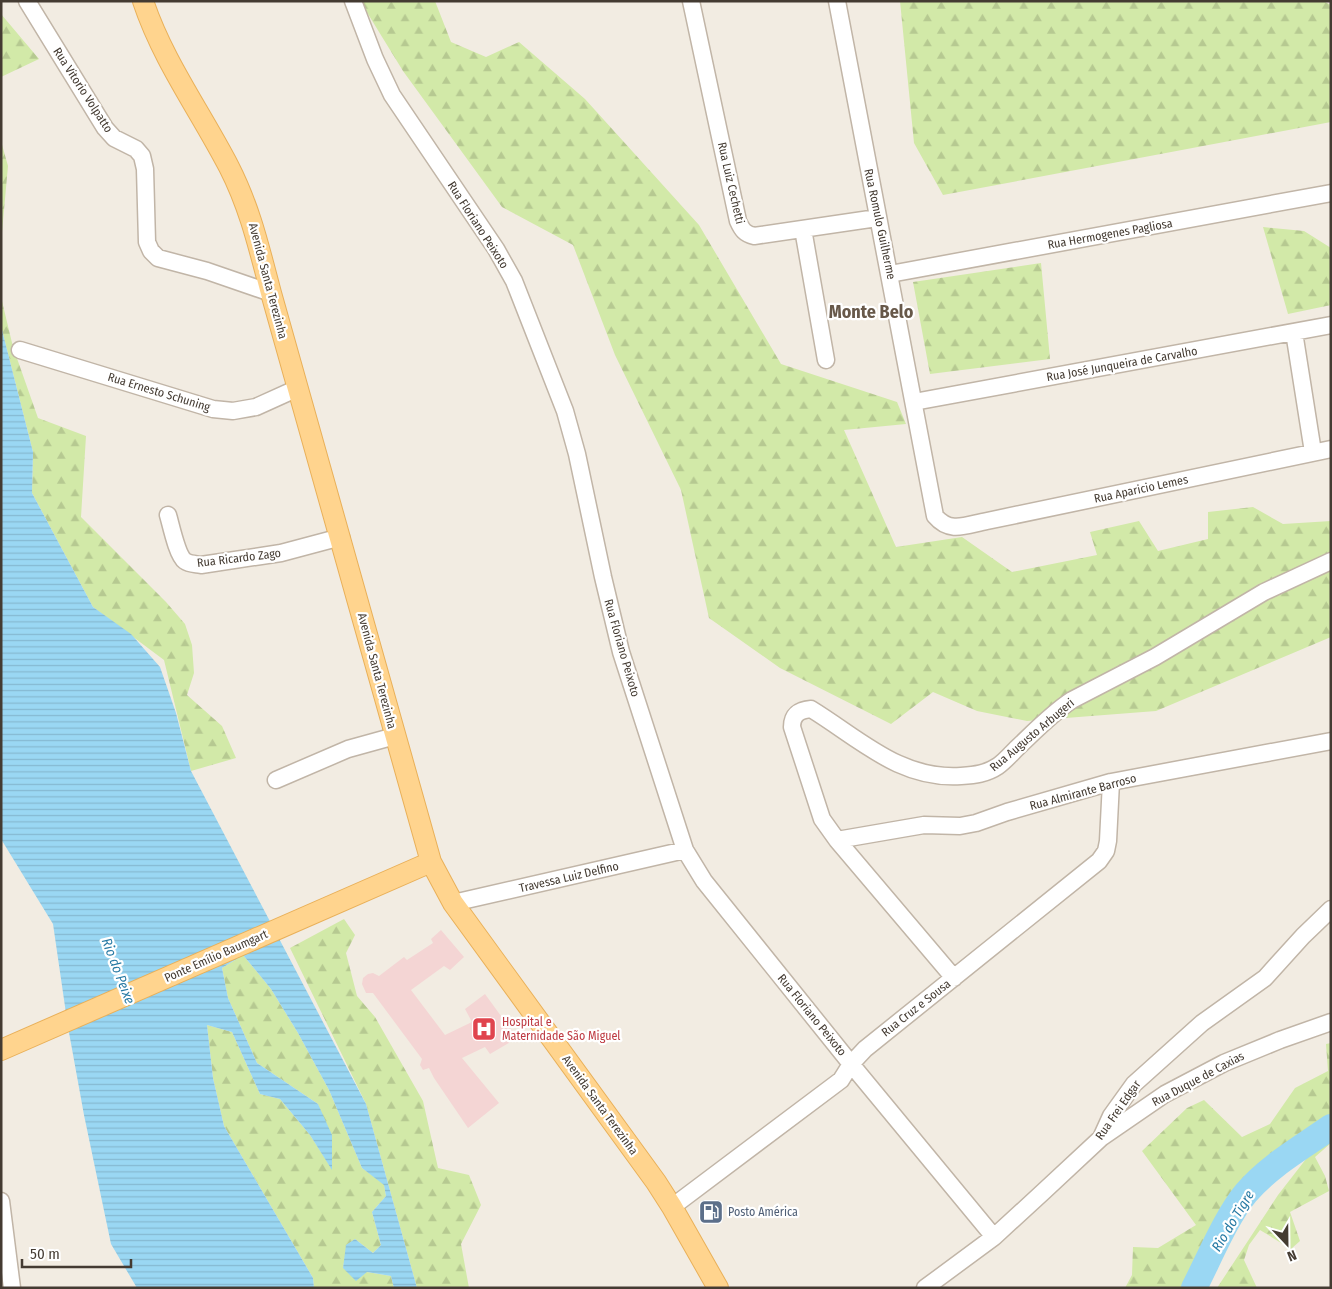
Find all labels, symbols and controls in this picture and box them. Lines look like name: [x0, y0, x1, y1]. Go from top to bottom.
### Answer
street label: Rua Vitorio Volpatto: [50, 45, 116, 135]
street label: Rua Luiz Cechetti: [715, 141, 747, 225]
street label: Rua Romulo Guilherme: [861, 167, 899, 281]
street label: Rua Floriano Peixoto: [445, 179, 511, 271]
street label: Rua Hermogenes Pagliosa: [1046, 216, 1174, 252]
street label: Avenida Santa Terezinha: [246, 221, 290, 341]
district label: Monte Belo: [829, 301, 914, 323]
street label: Rua José Junqueira de Carvalho: [1045, 344, 1199, 384]
street label: Rua Ernesto Schuning: [106, 370, 212, 414]
street label: Rua Aparicio Lemes: [1093, 472, 1189, 506]
street label: Rua Ricardo Zago: [196, 546, 282, 570]
street label: Rua Floriano Peixoto: [601, 598, 643, 698]
street label: Avenida Santa Terezinha: [355, 611, 399, 731]
street label: Rua Augusto Arbugeri: [987, 696, 1077, 774]
street label: Rua Almirante Barroso: [1028, 771, 1138, 813]
street label: Travessa Luiz Delfino: [518, 859, 620, 895]
street label: Ponte Emílio Baumgart: [162, 927, 270, 985]
water label: Rio do Peixe: [98, 936, 138, 1007]
street label: Rua Floriano Peixoto: [775, 971, 849, 1059]
street label: Rua Cruz e Sousa: [879, 977, 953, 1039]
place label: Hospital e Maternidade São Miguel: [502, 1015, 621, 1043]
hospital icon: Hospital e Maternidade São Miguel: [471, 1016, 497, 1042]
street label: Rua Duque de Caxias: [1149, 1049, 1247, 1109]
street label: Avenida Santa Terezinha: [559, 1053, 641, 1158]
street label: Rua Frei Edgar: [1092, 1077, 1144, 1142]
water label: Rio do Tigre: [1208, 1187, 1258, 1255]
fuel station icon: Posto América: [698, 1199, 724, 1225]
place label: Posto América: [728, 1205, 798, 1219]
north arrow: [1262, 1219, 1312, 1269]
scale bar: [22, 1236, 131, 1268]
text: 50 m: [30, 1245, 60, 1263]
text: N: [1285, 1246, 1299, 1265]

